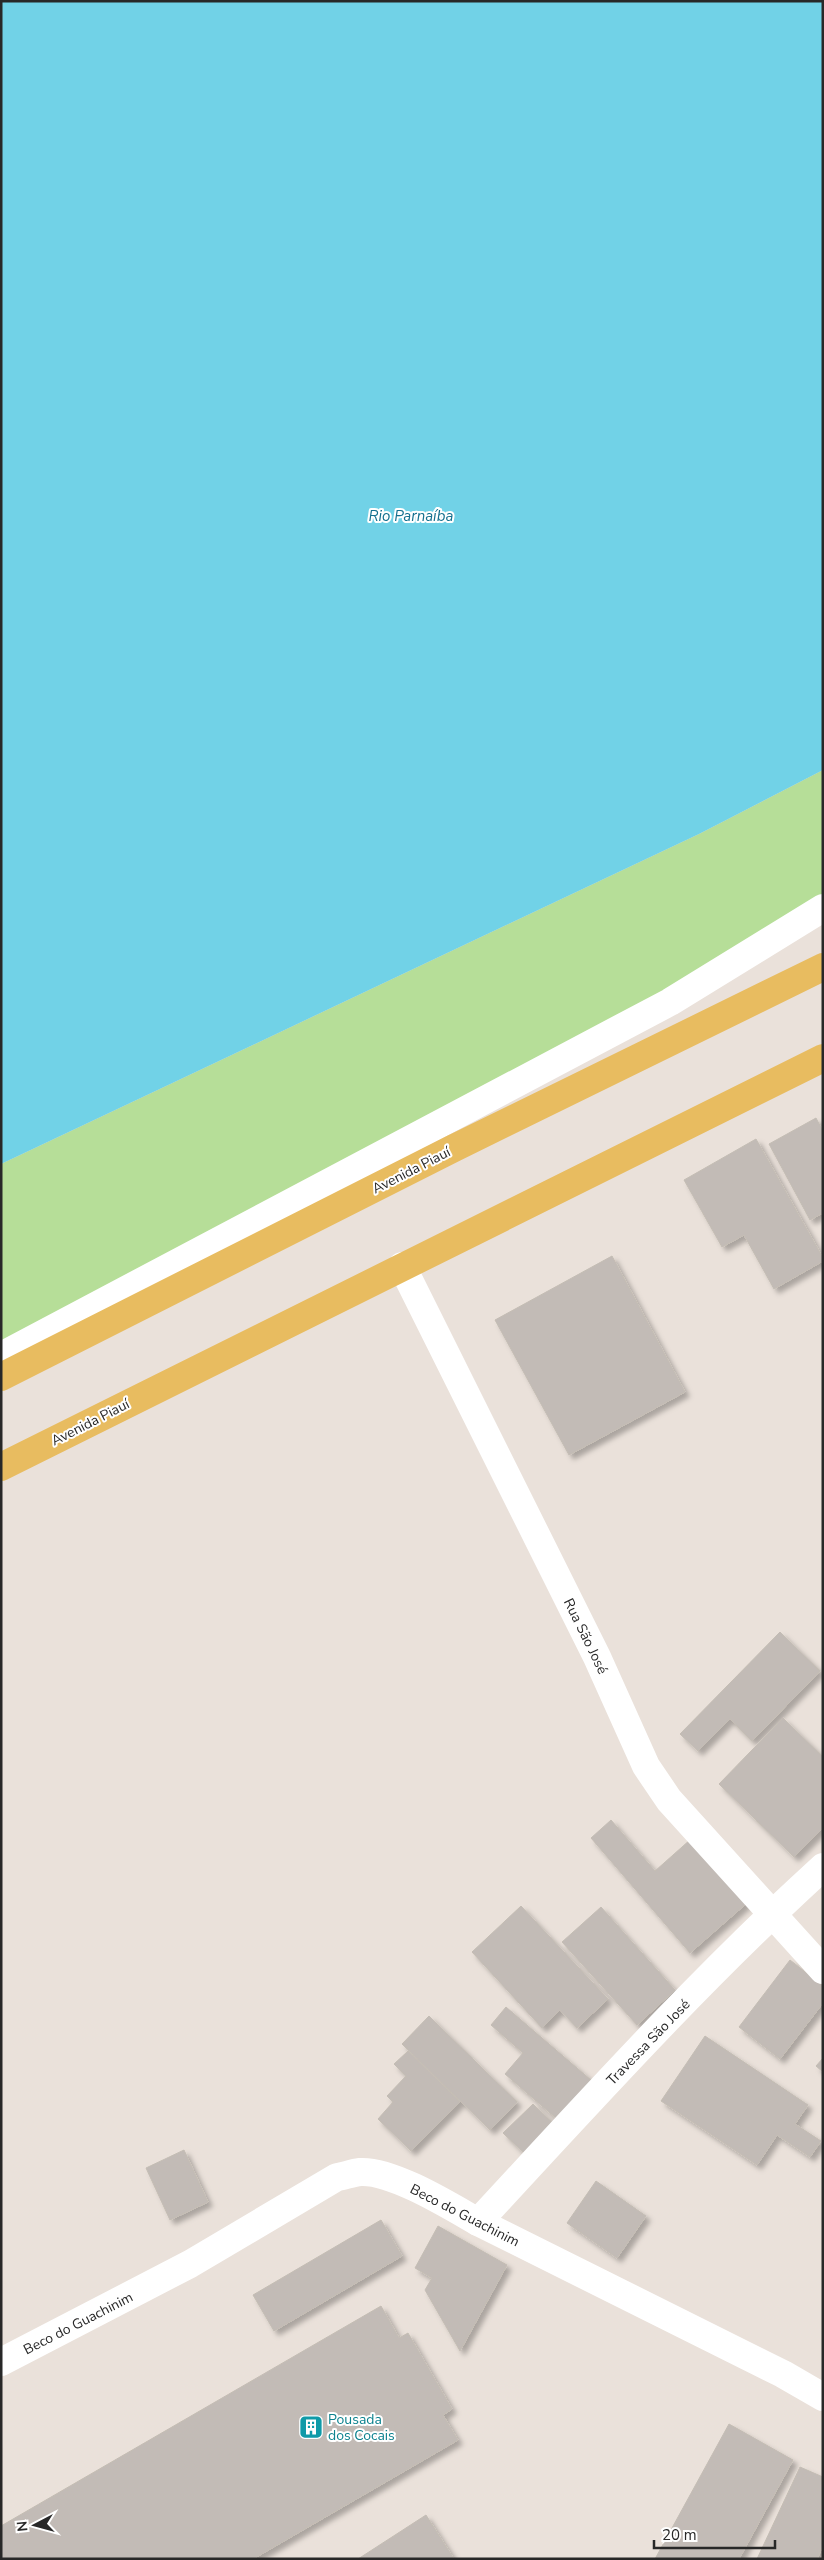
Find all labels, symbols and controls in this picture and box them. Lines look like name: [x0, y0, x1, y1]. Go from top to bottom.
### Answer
water label: Rio Parnaíba: [368, 506, 454, 526]
street label: Avenida Piauí: [369, 1142, 454, 1198]
street label: Avenida Piauí: [48, 1394, 133, 1450]
street label: Rua São José: [559, 1595, 612, 1677]
street label: Travessa São José: [602, 1995, 694, 2089]
street label: Beco do Guachinim: [407, 2180, 523, 2251]
street label: Beco do Guachinim: [20, 2288, 136, 2359]
place label: Pousada dos Cocais: [328, 2410, 395, 2445]
building icon: Pousada dos Cocais: [298, 2414, 324, 2440]
north arrow: [10, 2500, 60, 2550]
scale bar: [654, 2518, 775, 2550]
text: N: [13, 2520, 33, 2533]
text: 20 m: [662, 2525, 697, 2545]

